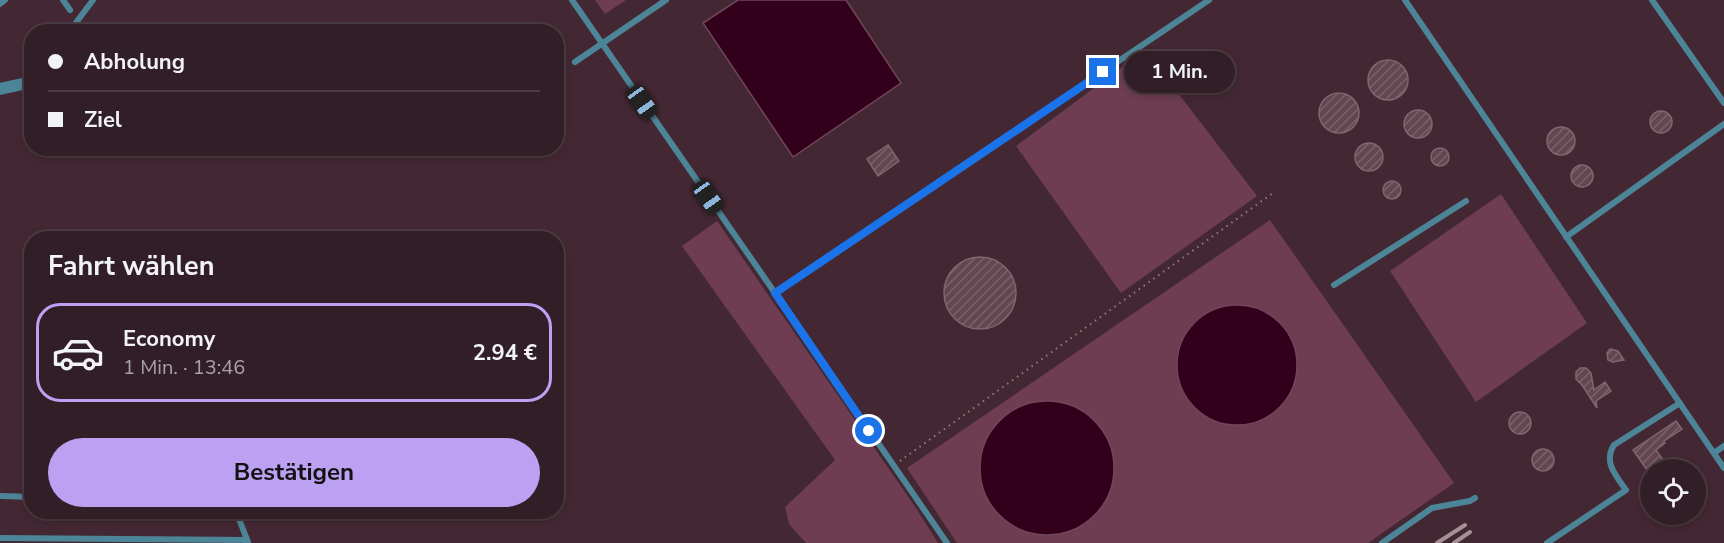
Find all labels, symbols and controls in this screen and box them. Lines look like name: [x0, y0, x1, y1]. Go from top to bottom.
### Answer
text: Abholung: [84, 47, 185, 77]
callout: 1 Min.: [1124, 51, 1235, 93]
route end: [1089, 58, 1116, 85]
text: 1 Min.: [1151, 58, 1208, 85]
car: [624, 82, 660, 122]
text: Ziel: [84, 105, 122, 135]
car: [690, 177, 726, 217]
text: Fahrt wählen: [48, 248, 214, 285]
text: Economy: [123, 324, 215, 354]
icon: car: [51, 326, 105, 380]
text: 2.94 €: [473, 338, 537, 368]
text: 1 Min. · 13:46: [123, 354, 245, 381]
route start: [855, 417, 882, 444]
button: Bestätigen: [48, 438, 540, 507]
map controls: [1640, 459, 1706, 525]
button: locate: [1640, 459, 1706, 525]

